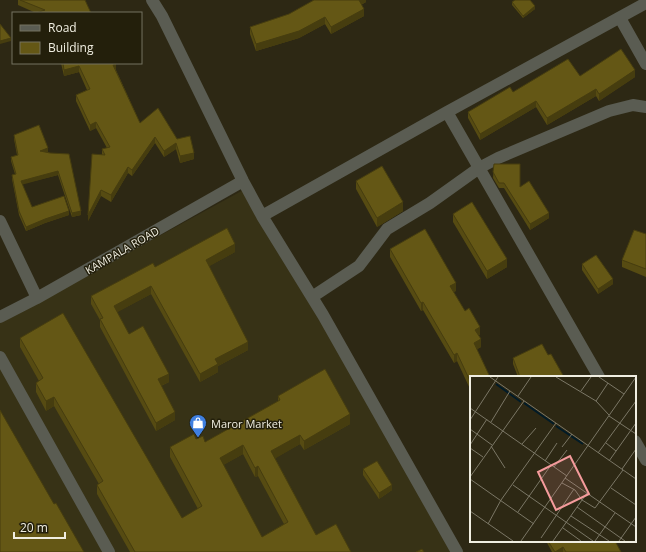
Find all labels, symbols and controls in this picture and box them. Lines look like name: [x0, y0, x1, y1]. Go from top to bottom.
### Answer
legend: [12, 12, 142, 64]
text: Road: [48, 19, 77, 36]
text: Building: [48, 39, 94, 56]
street label: KAMPALA ROAD: [82, 223, 162, 277]
inset map: [470, 376, 636, 542]
shop icon: Maror Market: [188, 413, 208, 438]
place label: Maror Market: [211, 416, 282, 431]
scale bar: [14, 514, 65, 540]
text: 20 m: [20, 519, 48, 536]

